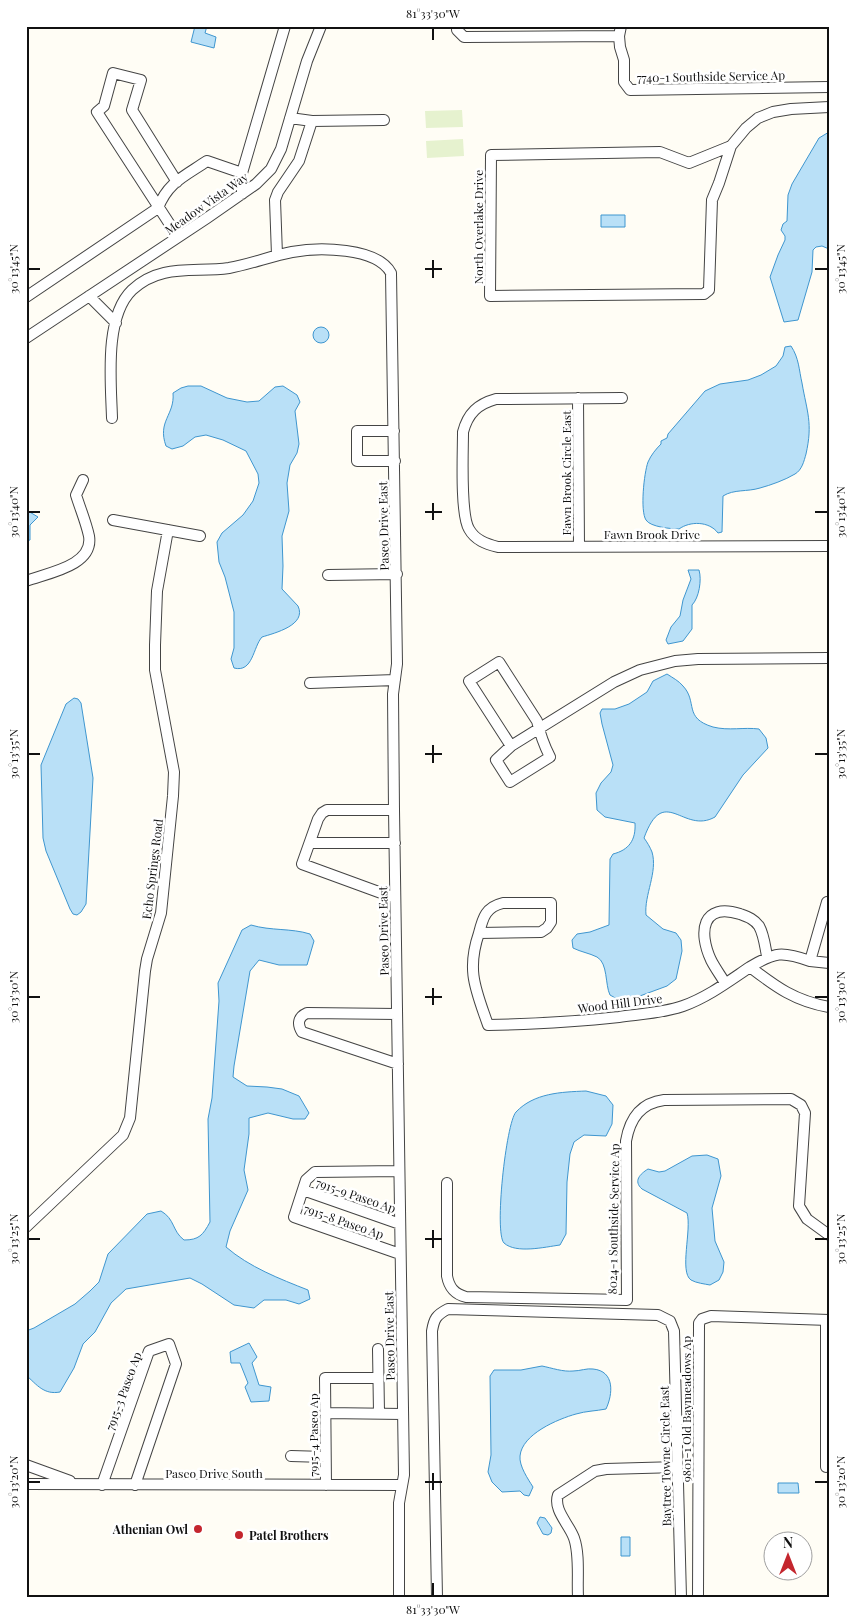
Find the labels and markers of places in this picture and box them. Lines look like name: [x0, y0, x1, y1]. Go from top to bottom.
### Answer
place label: Athenian Owl: [112, 1521, 188, 1537]
marker: Athenian Owl: [192, 1523, 204, 1535]
place label: Patel Brothers: [249, 1527, 329, 1543]
marker: Patel Brothers: [233, 1529, 245, 1541]

